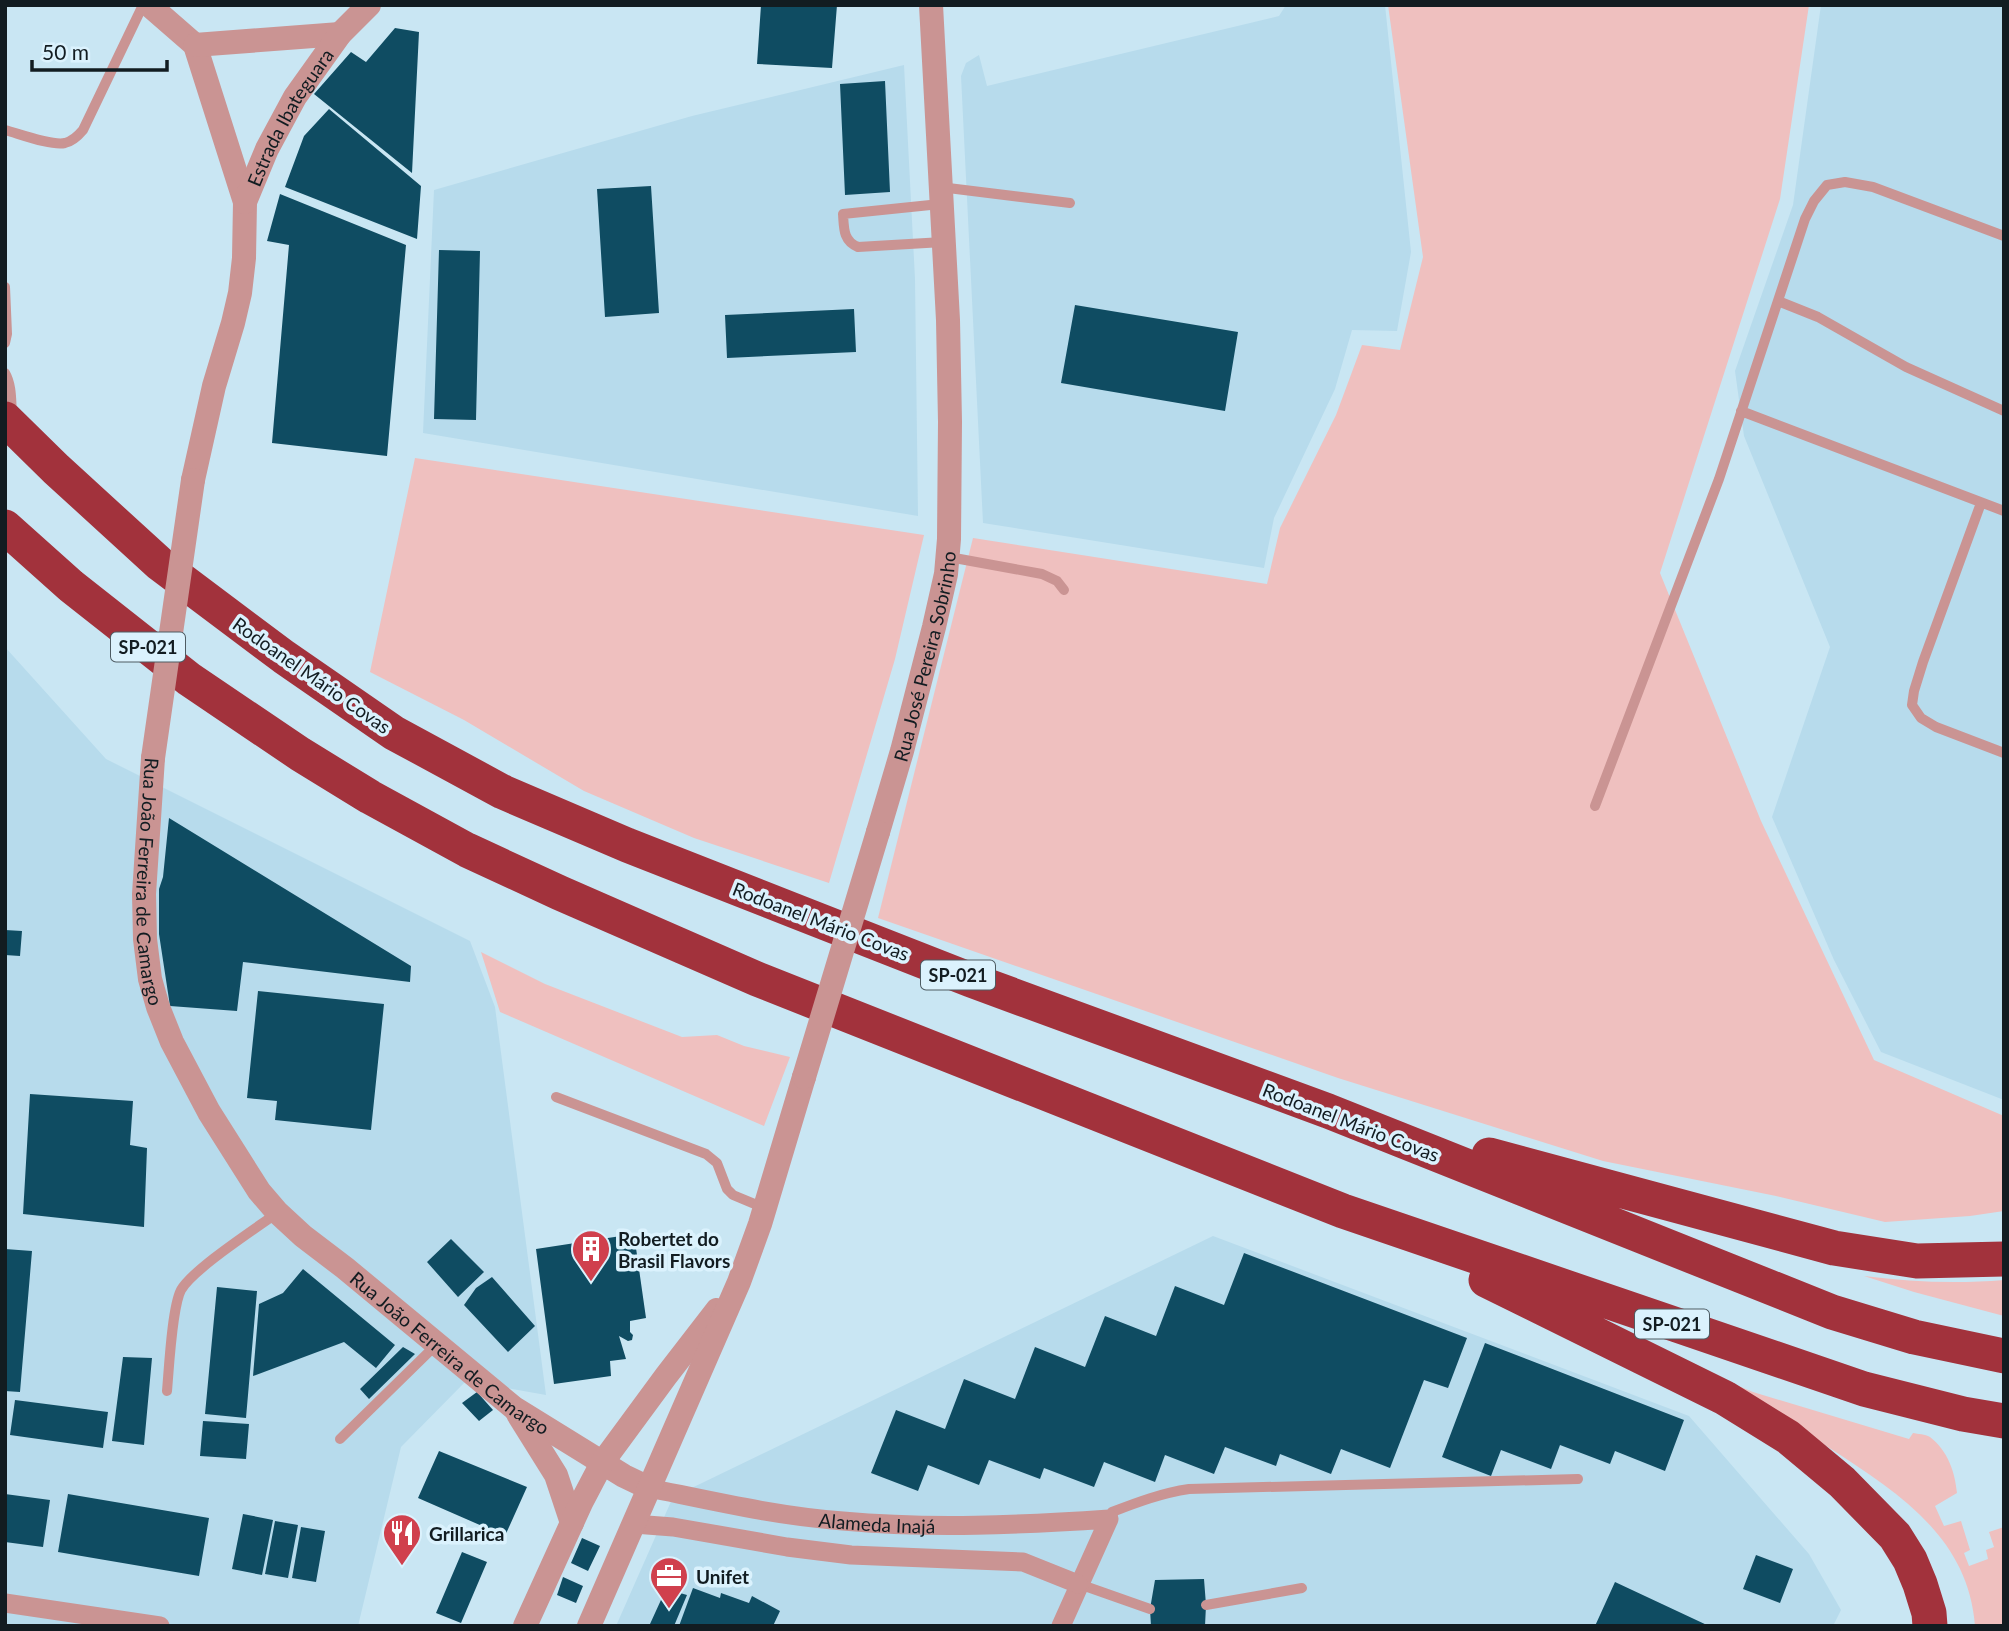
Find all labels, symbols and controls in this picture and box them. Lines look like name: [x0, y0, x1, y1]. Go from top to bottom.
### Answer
scale bar: [32, 28, 166, 72]
text: 50 m: [42, 39, 89, 64]
street label: Estrada Ibateguara: [241, 44, 338, 189]
street label: Rua José Pereira Sobrinho: [888, 550, 959, 764]
street label: Rodoanel Mário Covas: [229, 612, 395, 738]
road number: SP-021: [111, 632, 185, 662]
street label: Rua João Ferreira de Camargo: [132, 757, 168, 1008]
street label: Rodoanel Mário Covas: [730, 877, 912, 965]
road number: SP-021: [921, 960, 995, 990]
street label: Rodoanel Mário Covas: [1260, 1078, 1442, 1166]
place label: Robertet do Brasil Flavors: [618, 1227, 730, 1272]
building icon: Robertet do Brasil Flavors: [570, 1228, 612, 1283]
street label: Rua João Ferreira de Camargo: [346, 1266, 554, 1439]
road number: SP-021: [1635, 1310, 1709, 1338]
street label: Alameda Inajá: [818, 1507, 935, 1537]
restaurant icon: Grillarica: [381, 1512, 423, 1567]
place label: Grillarica: [429, 1522, 504, 1545]
office icon: Unifet: [648, 1555, 690, 1610]
place label: Unifet: [696, 1565, 749, 1588]

